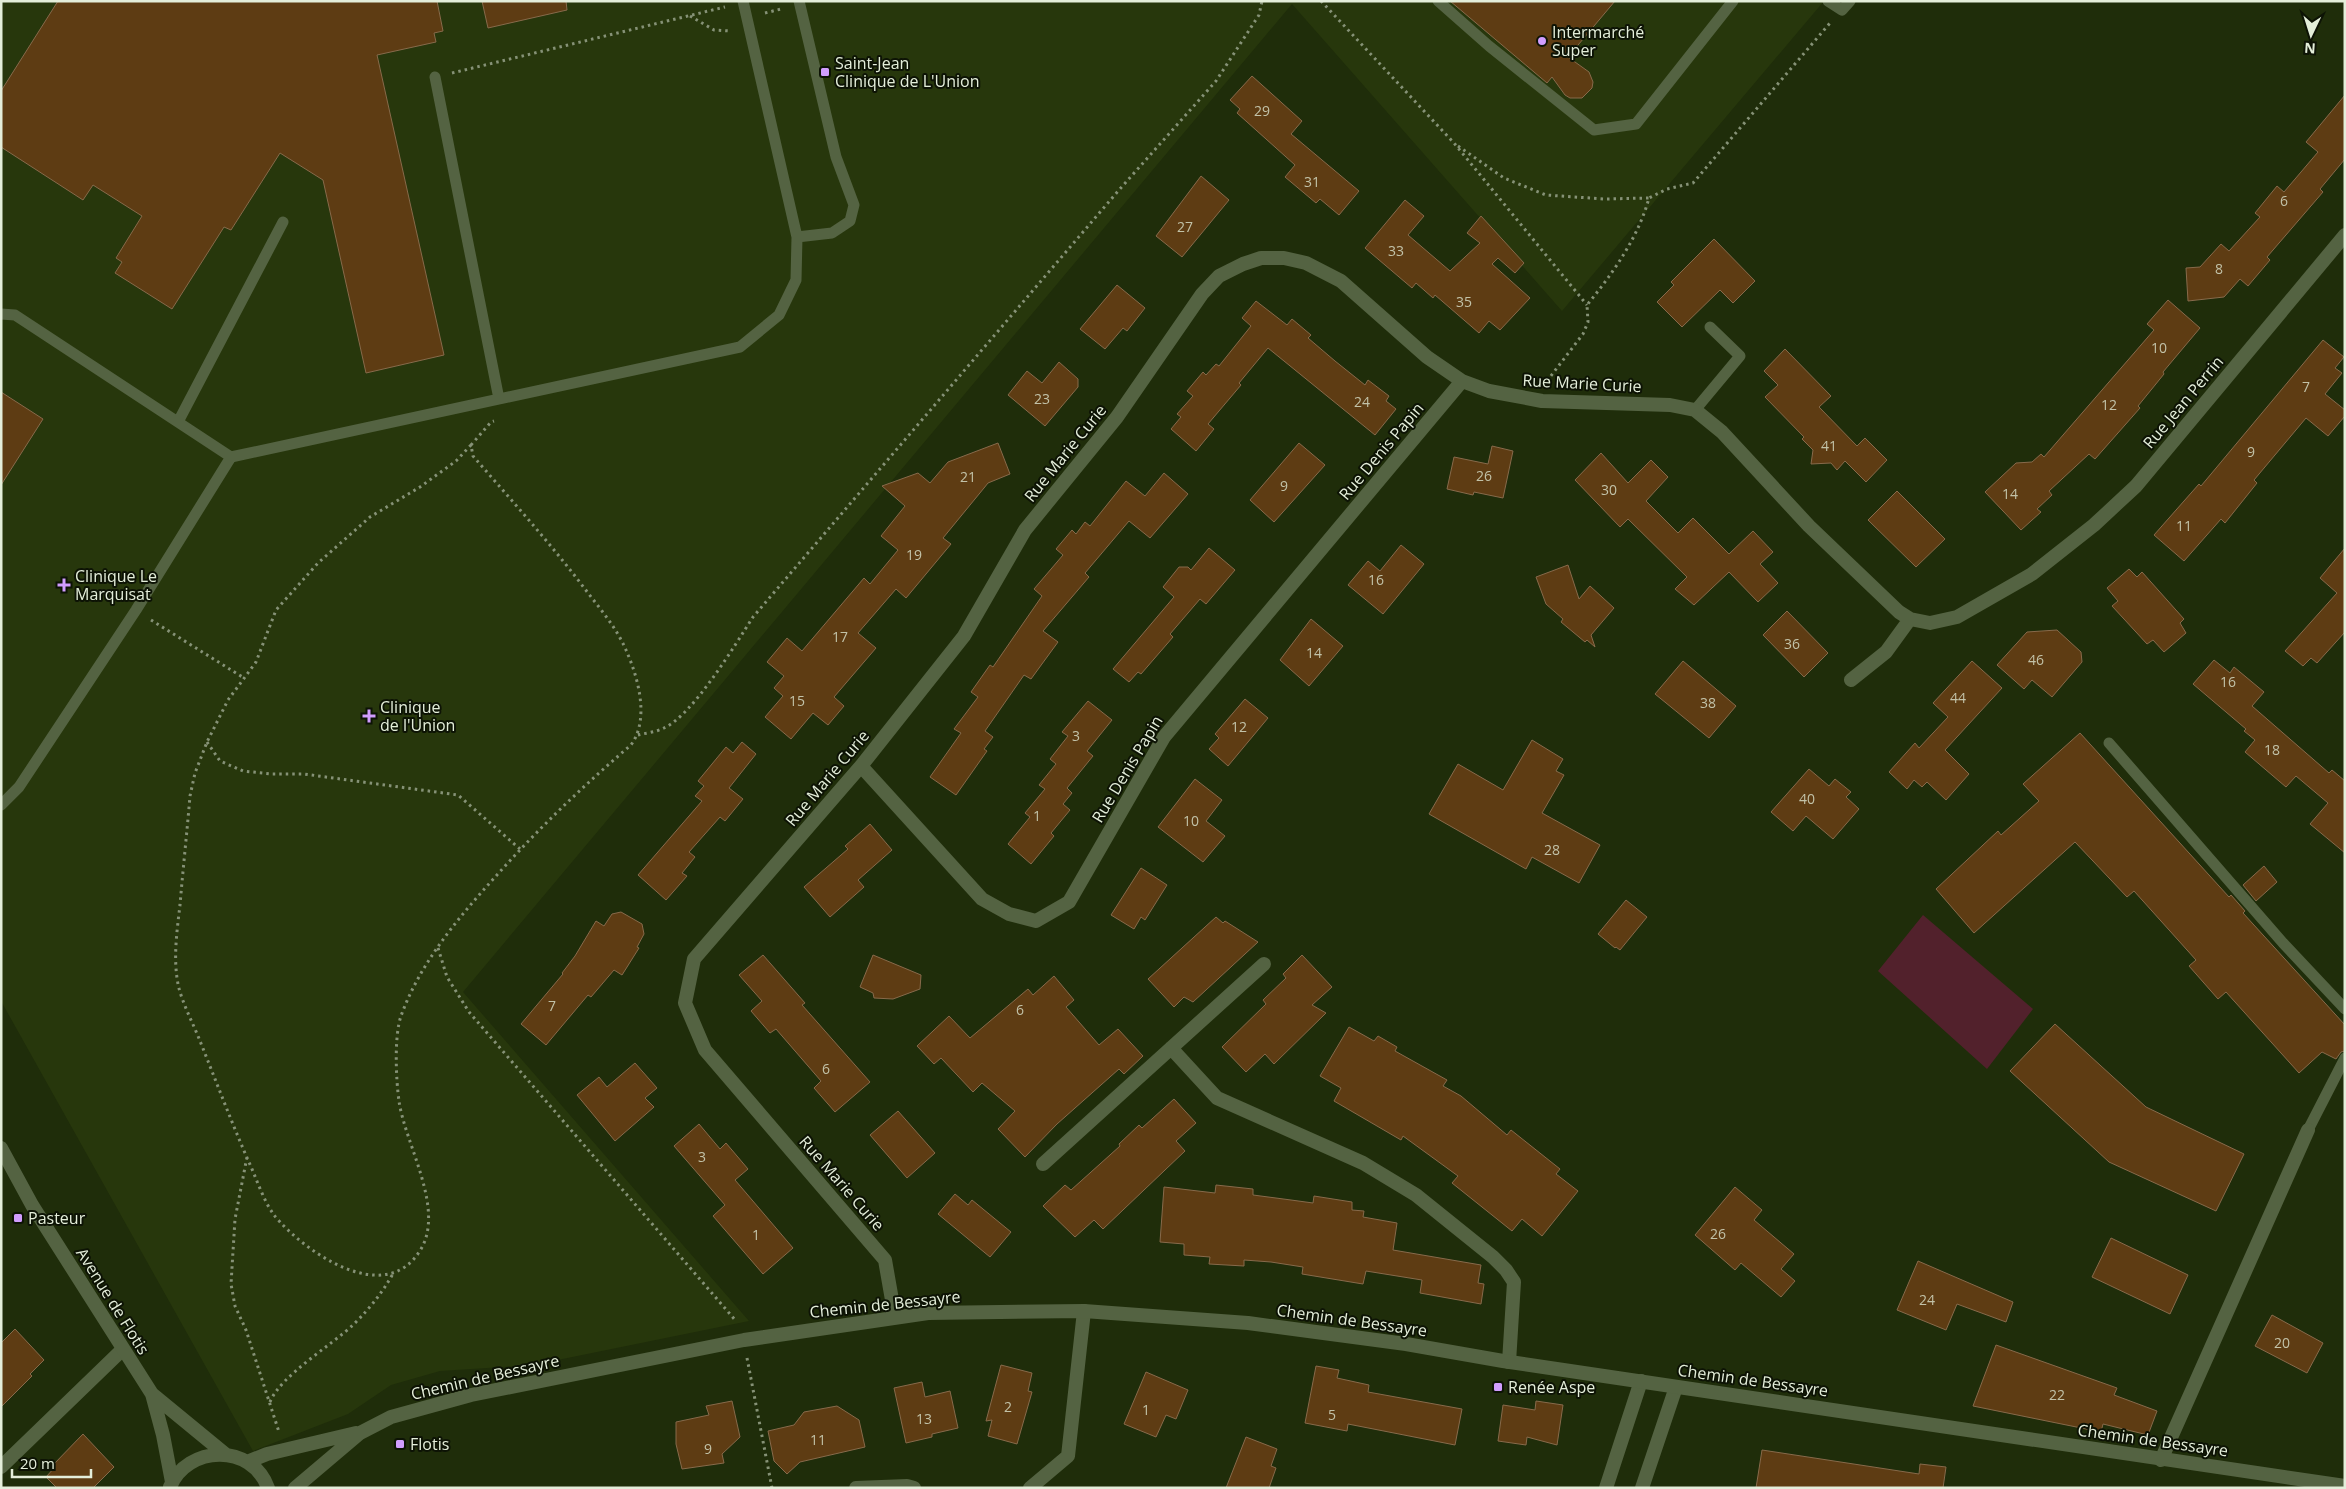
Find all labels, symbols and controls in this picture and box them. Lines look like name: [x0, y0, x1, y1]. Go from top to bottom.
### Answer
north arrow: [2286, 10, 2336, 60]
place label: Intermarché Super: [1552, 21, 1644, 61]
marker: Intermarché Super: [1536, 35, 1548, 47]
text: N: [2304, 39, 2316, 58]
place label: Saint-Jean Clinique de L'Union: [835, 52, 980, 92]
marker: Saint-Jean Clinique de L'Union: [819, 66, 831, 78]
house number: 29: [1254, 101, 1270, 120]
house number: 31: [1304, 172, 1320, 191]
house number: 6: [2280, 191, 2288, 210]
house number: 27: [1177, 217, 1193, 236]
house number: 33: [1388, 241, 1404, 260]
house number: 8: [2215, 259, 2223, 278]
house number: 35: [1456, 292, 1472, 311]
house number: 10: [2151, 338, 2167, 357]
street label: Rue Jean Perrin: [2138, 351, 2228, 453]
street label: Rue Marie Curie: [1522, 369, 1642, 397]
house number: 7: [2302, 377, 2310, 396]
house number: 23: [1034, 389, 1050, 408]
house number: 24: [1354, 392, 1370, 411]
house number: 12: [2101, 395, 2117, 414]
street label: Rue Denis Papin: [1334, 397, 1428, 505]
street label: Rue Marie Curie: [1019, 400, 1111, 506]
house number: 41: [1821, 436, 1837, 455]
house number: 9: [2247, 442, 2255, 461]
house number: 26: [1476, 466, 1492, 485]
house number: 21: [960, 467, 976, 486]
house number: 9: [1280, 476, 1288, 495]
house number: 30: [1601, 480, 1617, 499]
house number: 14: [2002, 484, 2018, 503]
house number: 11: [2176, 516, 2192, 535]
house number: 19: [906, 545, 922, 564]
place label: Clinique Le Marquisat: [75, 565, 157, 605]
house number: 16: [1368, 570, 1384, 589]
marker: Clinique Le Marquisat: [57, 578, 71, 592]
house number: 17: [832, 627, 848, 646]
house number: 36: [1784, 634, 1800, 653]
house number: 14: [1306, 643, 1322, 662]
house number: 46: [2028, 650, 2044, 669]
house number: 16: [2220, 672, 2236, 691]
house number: 44: [1950, 688, 1966, 707]
house number: 15: [789, 691, 805, 710]
house number: 38: [1700, 693, 1716, 712]
place label: Clinique de l'Union: [380, 696, 455, 736]
marker: Clinique de l'Union: [362, 709, 376, 723]
street label: Rue Denis Papin: [1086, 711, 1168, 827]
house number: 12: [1231, 717, 1247, 736]
street label: Rue Marie Curie: [780, 725, 874, 831]
house number: 3: [1072, 726, 1080, 745]
house number: 18: [2264, 740, 2280, 759]
house number: 40: [1799, 789, 1815, 808]
house number: 1: [1033, 806, 1041, 825]
house number: 10: [1183, 811, 1199, 830]
house number: 28: [1544, 840, 1560, 859]
house number: 7: [548, 996, 556, 1015]
house number: 6: [1016, 1000, 1024, 1019]
house number: 6: [822, 1059, 830, 1078]
street label: Rue Marie Curie: [795, 1131, 889, 1235]
house number: 3: [698, 1147, 706, 1166]
place label: Pasteur: [28, 1207, 86, 1229]
marker: Pasteur: [12, 1212, 24, 1224]
house number: 26: [1710, 1224, 1726, 1243]
house number: 1: [752, 1225, 760, 1244]
street label: Avenue de Flotis: [71, 1243, 155, 1359]
street label: Chemin de Bessayre: [808, 1285, 962, 1323]
house number: 24: [1919, 1290, 1935, 1309]
street label: Chemin de Bessayre: [1275, 1299, 1429, 1341]
house number: 20: [2274, 1333, 2290, 1352]
street label: Chemin de Bessayre: [409, 1349, 561, 1405]
street label: Chemin de Bessayre: [1676, 1359, 1830, 1401]
place label: Renée Aspe: [1508, 1376, 1595, 1398]
marker: Renée Aspe: [1492, 1381, 1504, 1393]
house number: 22: [2049, 1385, 2065, 1404]
house number: 2: [1004, 1397, 1012, 1416]
house number: 1: [1142, 1400, 1150, 1419]
house number: 5: [1328, 1405, 1336, 1424]
house number: 13: [916, 1409, 932, 1428]
street label: Chemin de Bessayre: [2076, 1419, 2230, 1461]
house number: 11: [810, 1430, 826, 1449]
place label: Flotis: [410, 1433, 449, 1455]
marker: Flotis: [394, 1438, 406, 1450]
house number: 9: [704, 1439, 712, 1458]
scale bar: [12, 1446, 91, 1478]
text: 20 m: [20, 1453, 55, 1473]

